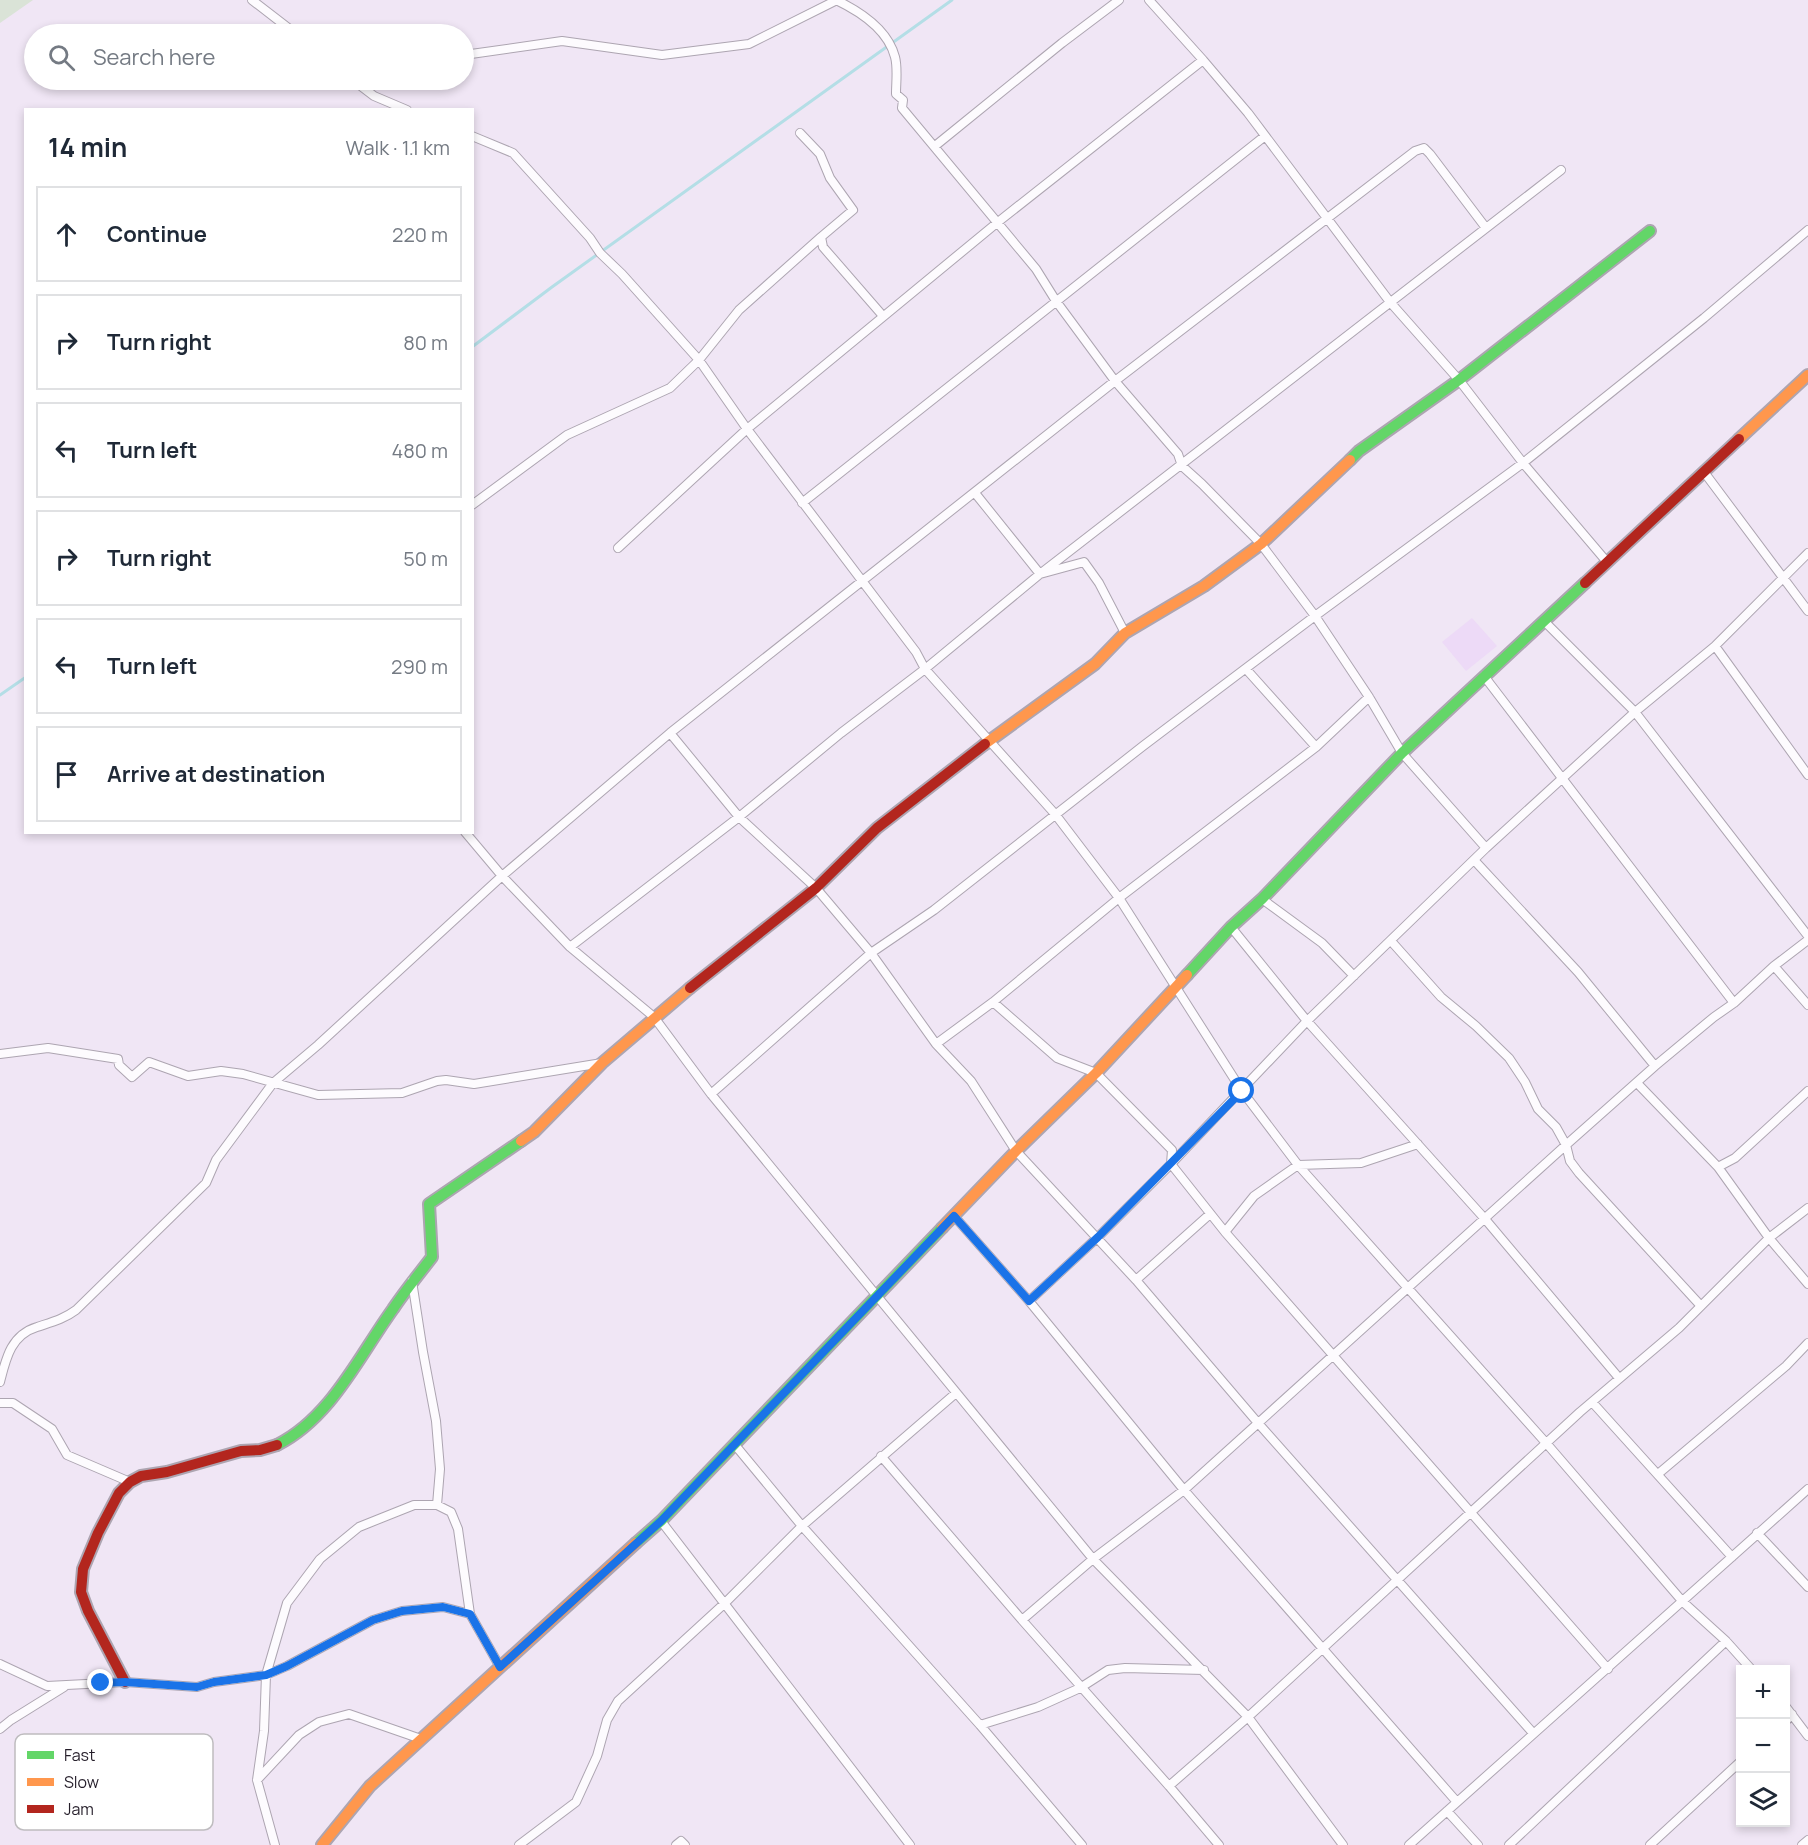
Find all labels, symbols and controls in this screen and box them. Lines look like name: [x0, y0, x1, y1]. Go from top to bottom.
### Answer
search box: [24, 24, 474, 90]
icon: search: [45, 41, 78, 74]
text: Search here: [93, 42, 215, 72]
text: 14 min: [48, 129, 127, 165]
text: Walk · 1.1 km: [346, 134, 450, 161]
icon: ahead: [50, 218, 83, 251]
text: Continue: [107, 219, 207, 249]
text: 220 m: [392, 221, 448, 248]
icon: right: [50, 326, 83, 359]
text: Turn right: [107, 327, 212, 357]
text: 80 m: [403, 329, 448, 356]
icon: left: [50, 434, 83, 467]
text: Turn left: [107, 435, 197, 465]
text: 480 m: [391, 437, 448, 464]
icon: right: [50, 542, 83, 575]
text: Turn right: [107, 543, 212, 573]
text: 50 m: [403, 545, 448, 572]
icon: left: [50, 650, 83, 683]
text: Turn left: [107, 651, 197, 681]
text: 290 m: [391, 653, 448, 680]
icon: arrive: [50, 758, 83, 791]
text: Arrive at destination: [107, 759, 325, 789]
route start: [1228, 1077, 1254, 1103]
map controls: [1736, 1665, 1790, 1827]
button: +: [1736, 1665, 1790, 1719]
route end: [87, 1669, 113, 1695]
button: −: [1736, 1719, 1790, 1773]
legend: [15, 1734, 213, 1830]
text: Fast: [64, 1744, 95, 1766]
text: Slow: [64, 1771, 99, 1793]
button: layers: [1736, 1773, 1790, 1827]
text: Jam: [64, 1798, 94, 1820]

